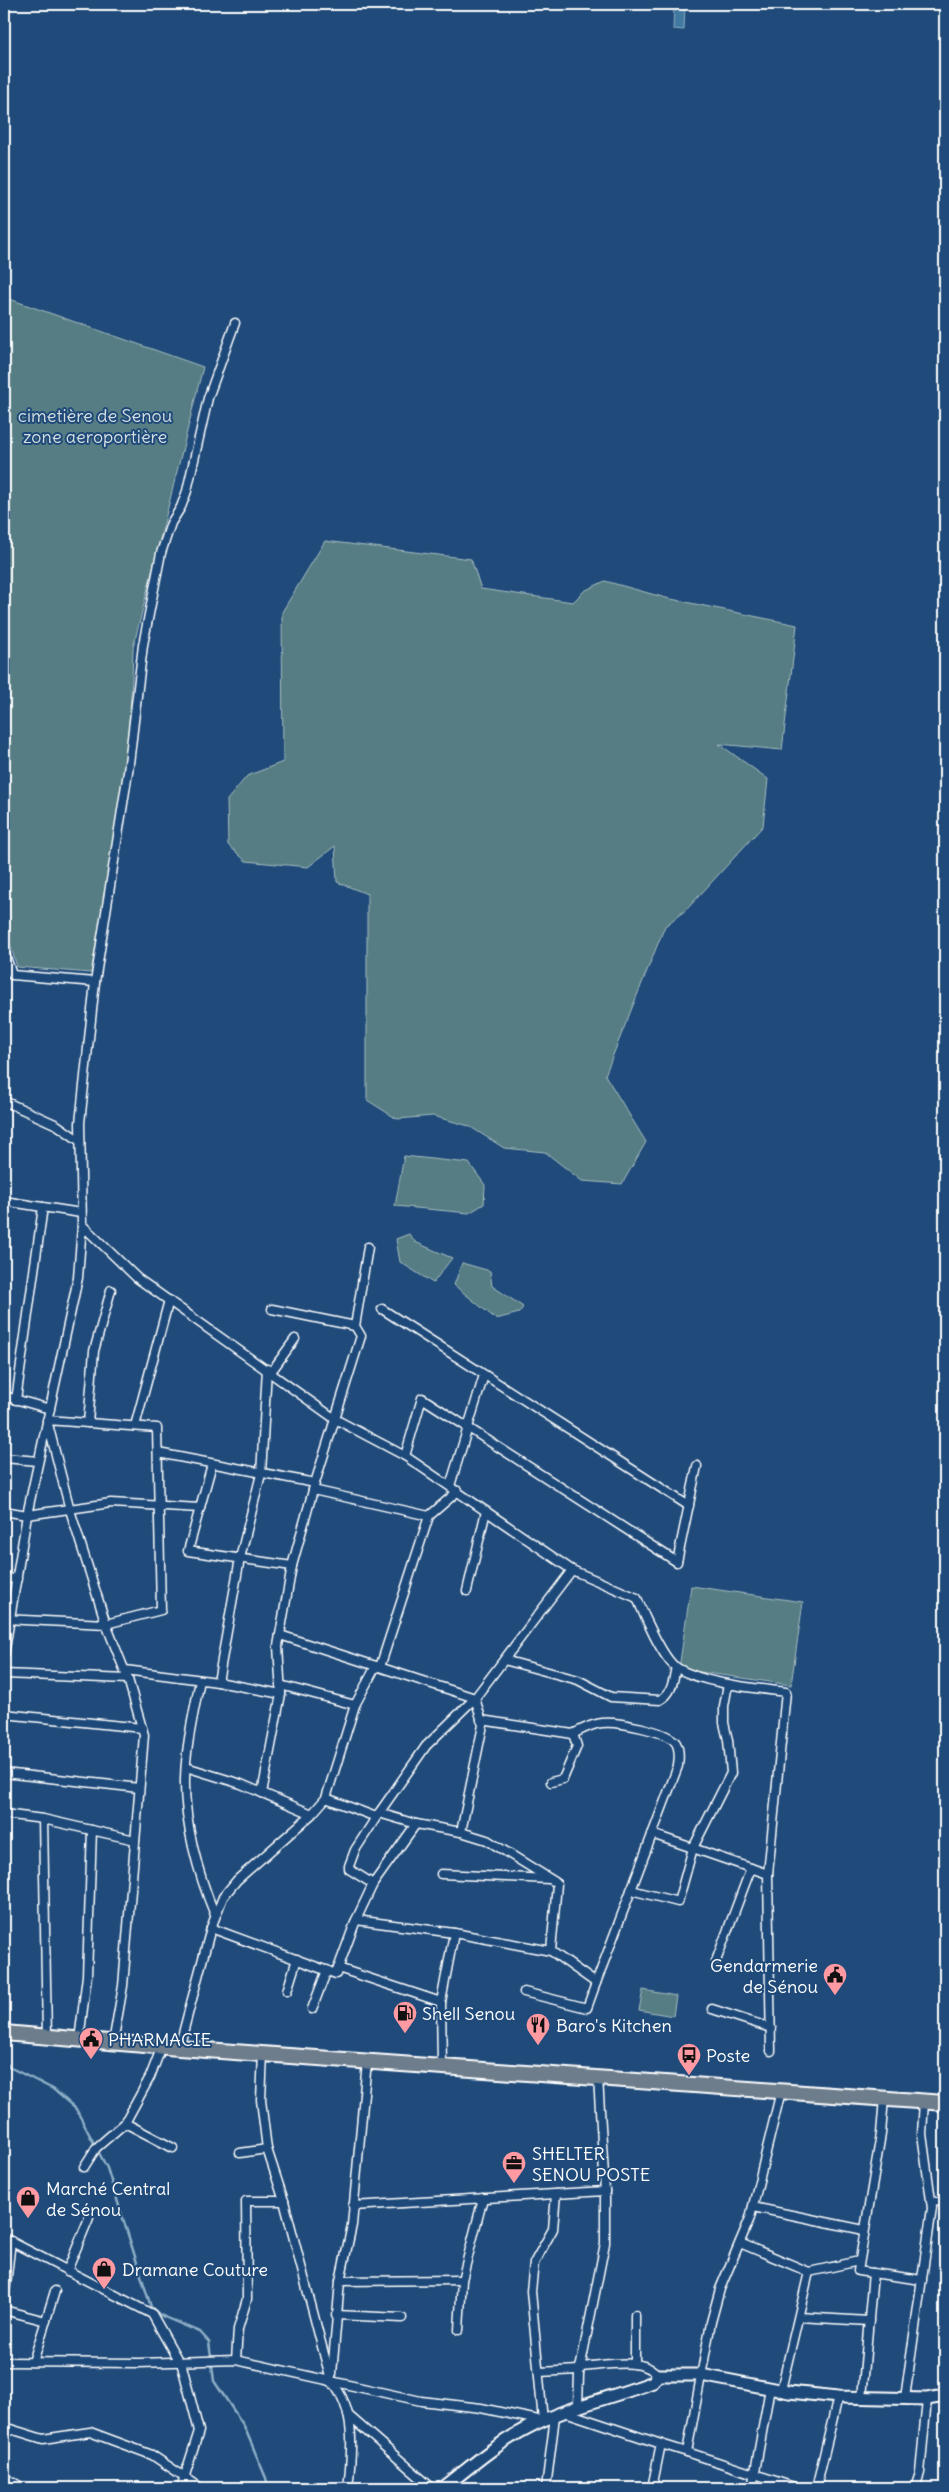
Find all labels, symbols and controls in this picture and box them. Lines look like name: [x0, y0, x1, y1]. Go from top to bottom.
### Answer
park label: cimetière de Senou zone aeroportière: [18, 404, 172, 448]
place label: Gendarmerie de Sénou: [710, 1954, 818, 1998]
public building icon: Gendarmerie de Sénou: [822, 1962, 848, 1996]
fuel station icon: Shell Senou: [392, 2000, 418, 2034]
place label: Shell Senou: [422, 2002, 515, 2025]
restaurant icon: Baro's Kitchen: [525, 2012, 551, 2046]
place label: Baro's Kitchen: [556, 2014, 672, 2037]
public building icon: PHARMACIE: [78, 2026, 104, 2060]
place label: PHARMACIE: [108, 2028, 211, 2051]
bus stop icon: Poste: [676, 2042, 702, 2076]
place label: Poste: [706, 2044, 750, 2067]
place label: SHELTER SENOU POSTE: [532, 2142, 650, 2186]
office icon: SHELTER SENOU POSTE: [501, 2150, 527, 2184]
place label: Marché Central de Sénou: [46, 2177, 170, 2221]
shop icon: Marché Central de Sénou: [15, 2185, 41, 2219]
shop icon: Dramane Couture: [91, 2256, 117, 2290]
place label: Dramane Couture: [122, 2258, 268, 2281]

